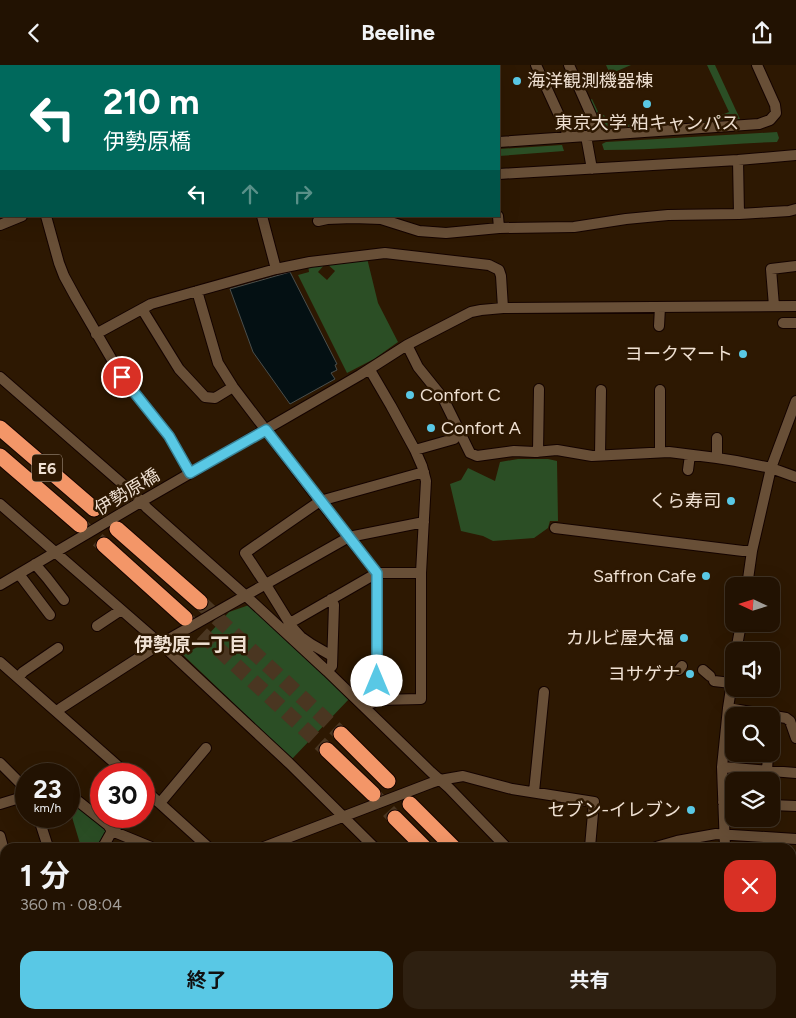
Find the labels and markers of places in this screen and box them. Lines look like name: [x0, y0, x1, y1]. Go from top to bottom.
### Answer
place label: 海洋観測機器棟: [527, 70, 653, 92]
marker: 海洋観測機器棟: [511, 75, 523, 87]
marker: 東京大学 柏キャンパス: [641, 98, 653, 110]
place label: 東京大学 柏キャンパス: [555, 112, 739, 134]
place label: ヨークマート: [625, 343, 733, 365]
marker: ヨークマート: [737, 348, 749, 360]
pin: [101, 356, 143, 398]
place label: Confort C: [420, 384, 501, 406]
marker: Confort C: [404, 389, 416, 401]
place label: Confort A: [441, 417, 521, 439]
marker: Confort A: [425, 422, 437, 434]
place label: くら寿司: [649, 490, 721, 512]
marker: くら寿司: [725, 495, 737, 507]
place label: Saffron Cafe: [593, 565, 696, 587]
marker: Saffron Cafe: [700, 570, 712, 582]
place label: カルビ屋大福: [566, 627, 674, 649]
marker: カルビ屋大福: [678, 632, 690, 644]
place label: ヨサゲナ: [608, 663, 680, 685]
marker: ヨサゲナ: [684, 668, 696, 680]
place label: セブン-イレブン: [547, 799, 681, 821]
marker: セブン-イレブン: [685, 804, 697, 816]

